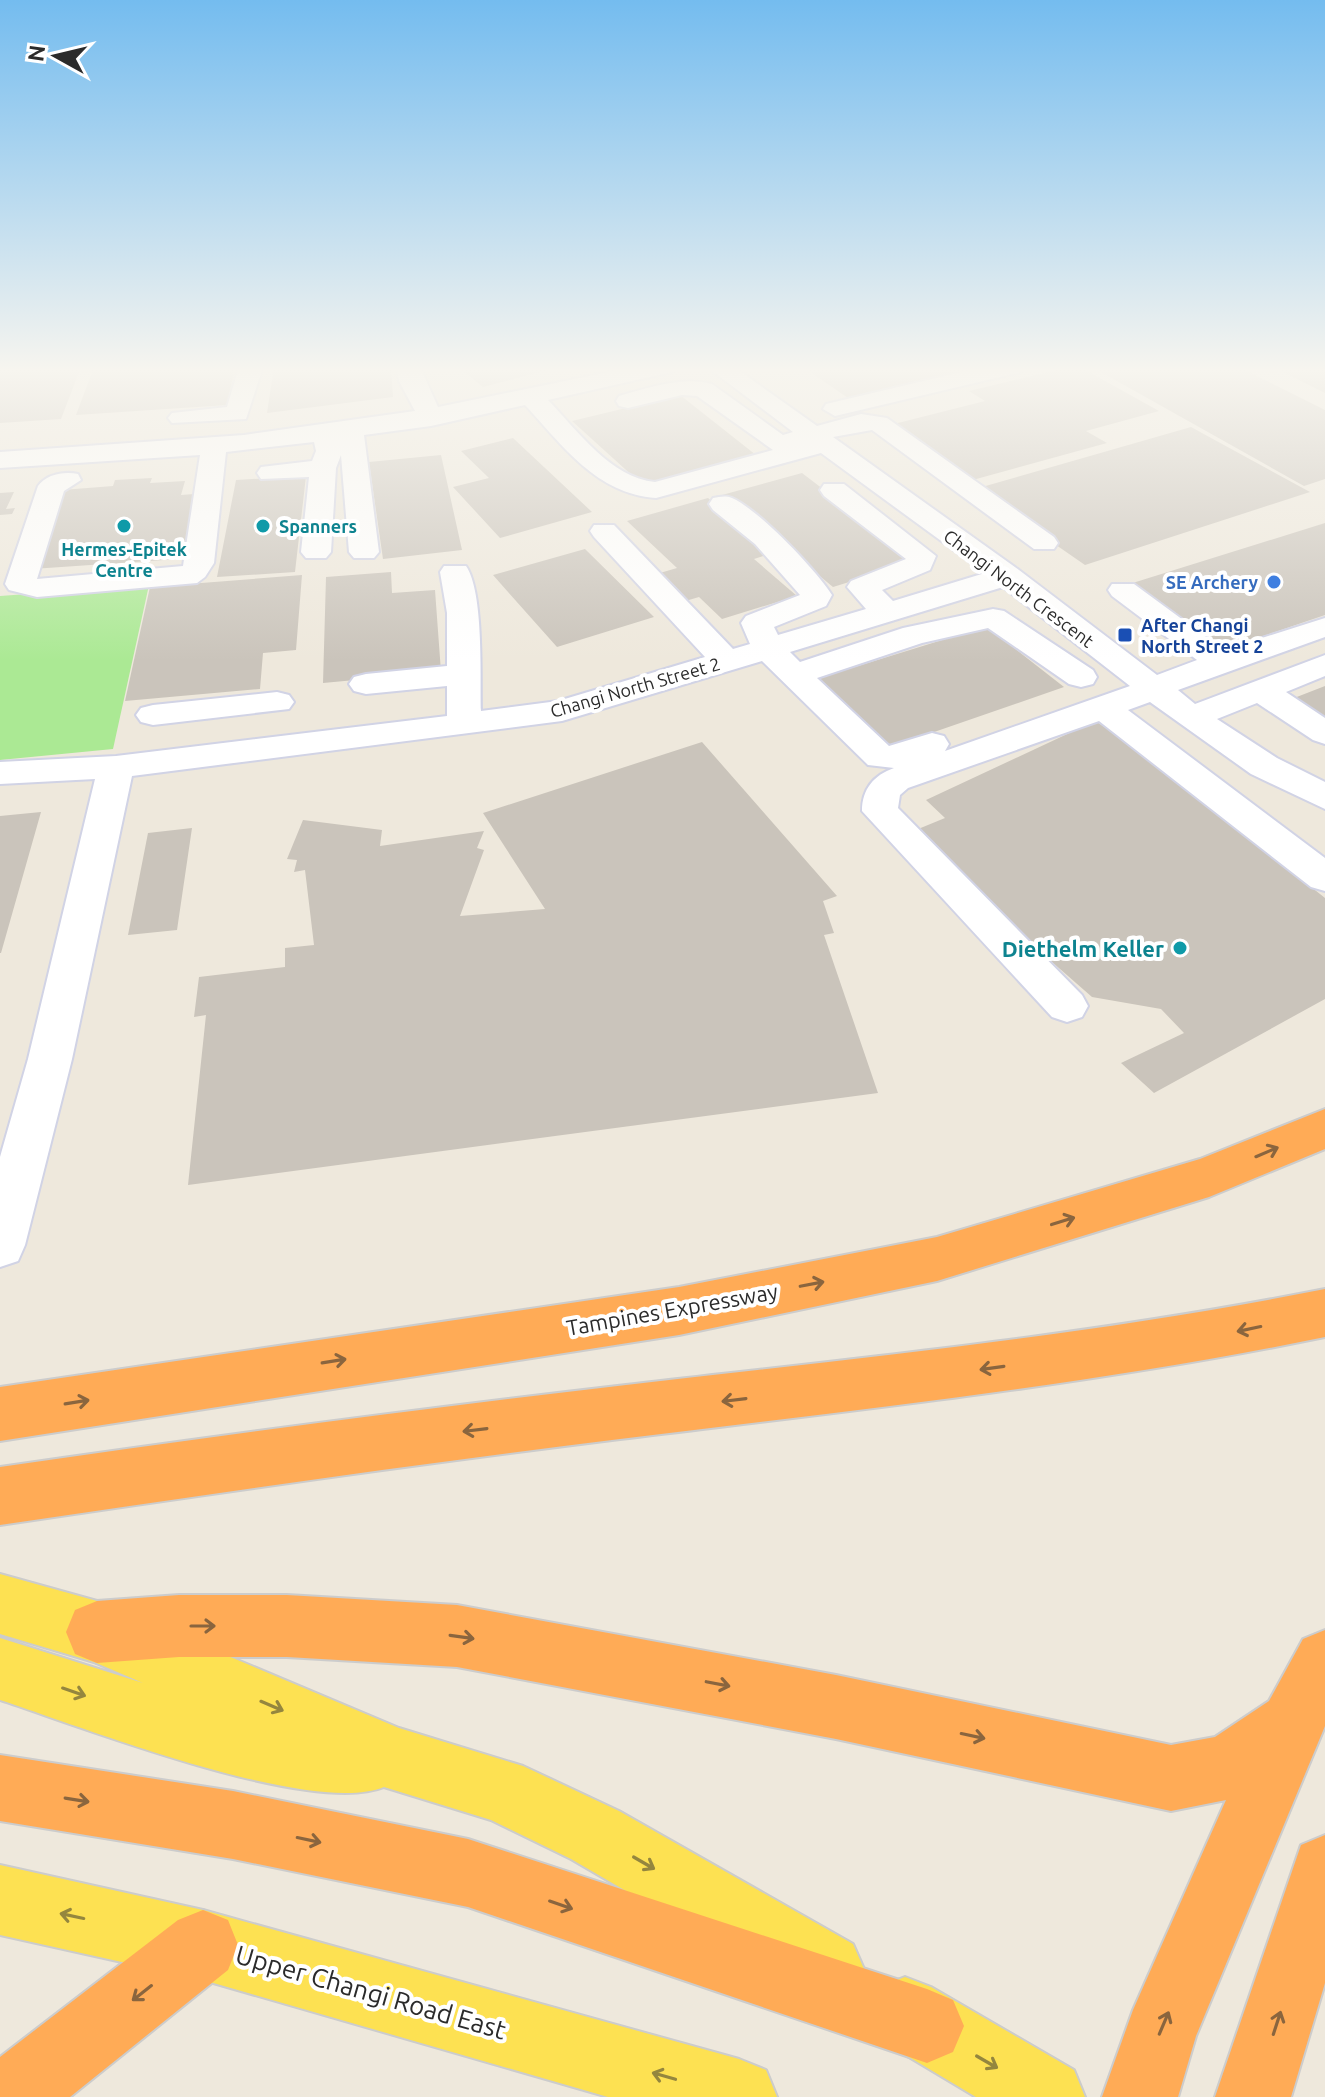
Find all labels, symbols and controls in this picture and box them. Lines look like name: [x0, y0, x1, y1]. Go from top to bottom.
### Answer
north arrow: [16, 16, 96, 96]
text: N: [22, 43, 49, 63]
place label: Spanners: [279, 516, 357, 536]
marker: Hermes-Epitek Centre: [115, 517, 133, 535]
marker: Spanners: [254, 517, 272, 535]
street label: Changi North Crescent: [940, 525, 1098, 651]
place label: Hermes-Epitek Centre: [61, 539, 187, 580]
place label: SE Archery: [1166, 572, 1258, 592]
marker: SE Archery: [1265, 573, 1283, 591]
place label: After Changi North Street 2: [1141, 615, 1263, 656]
marker: After Changi North Street 2: [1116, 626, 1134, 644]
street label: Changi North Street 2: [548, 653, 722, 721]
place label: Diethelm Keller: [1002, 936, 1164, 961]
marker: Diethelm Keller: [1171, 939, 1189, 957]
one-way arrow: [1254, 1144, 1279, 1159]
one-way arrow: [1050, 1213, 1076, 1228]
one-way arrow: [798, 1276, 824, 1291]
street label: Tampines Expressway: [564, 1278, 780, 1340]
one-way arrow: [1236, 1322, 1262, 1337]
one-way arrow: [321, 1353, 346, 1368]
one-way arrow: [980, 1361, 1005, 1376]
one-way arrow: [721, 1392, 748, 1407]
one-way arrow: [64, 1394, 89, 1409]
one-way arrow: [463, 1422, 489, 1437]
one-way arrow: [189, 1618, 216, 1634]
one-way arrow: [449, 1630, 475, 1645]
one-way arrow: [705, 1678, 730, 1693]
one-way arrow: [62, 1685, 87, 1700]
one-way arrow: [259, 1700, 284, 1715]
one-way arrow: [960, 1729, 985, 1744]
one-way arrow: [64, 1793, 89, 1808]
one-way arrow: [296, 1834, 322, 1849]
one-way arrow: [632, 1855, 655, 1871]
one-way arrow: [548, 1899, 573, 1914]
one-way arrow: [60, 1908, 86, 1923]
street label: Upper Changi Road East: [232, 1939, 510, 2045]
one-way arrow: [132, 1984, 153, 2001]
one-way arrow: [1270, 2010, 1285, 2035]
one-way arrow: [1158, 2011, 1173, 2036]
one-way arrow: [975, 2055, 999, 2070]
one-way arrow: [651, 2067, 677, 2082]

